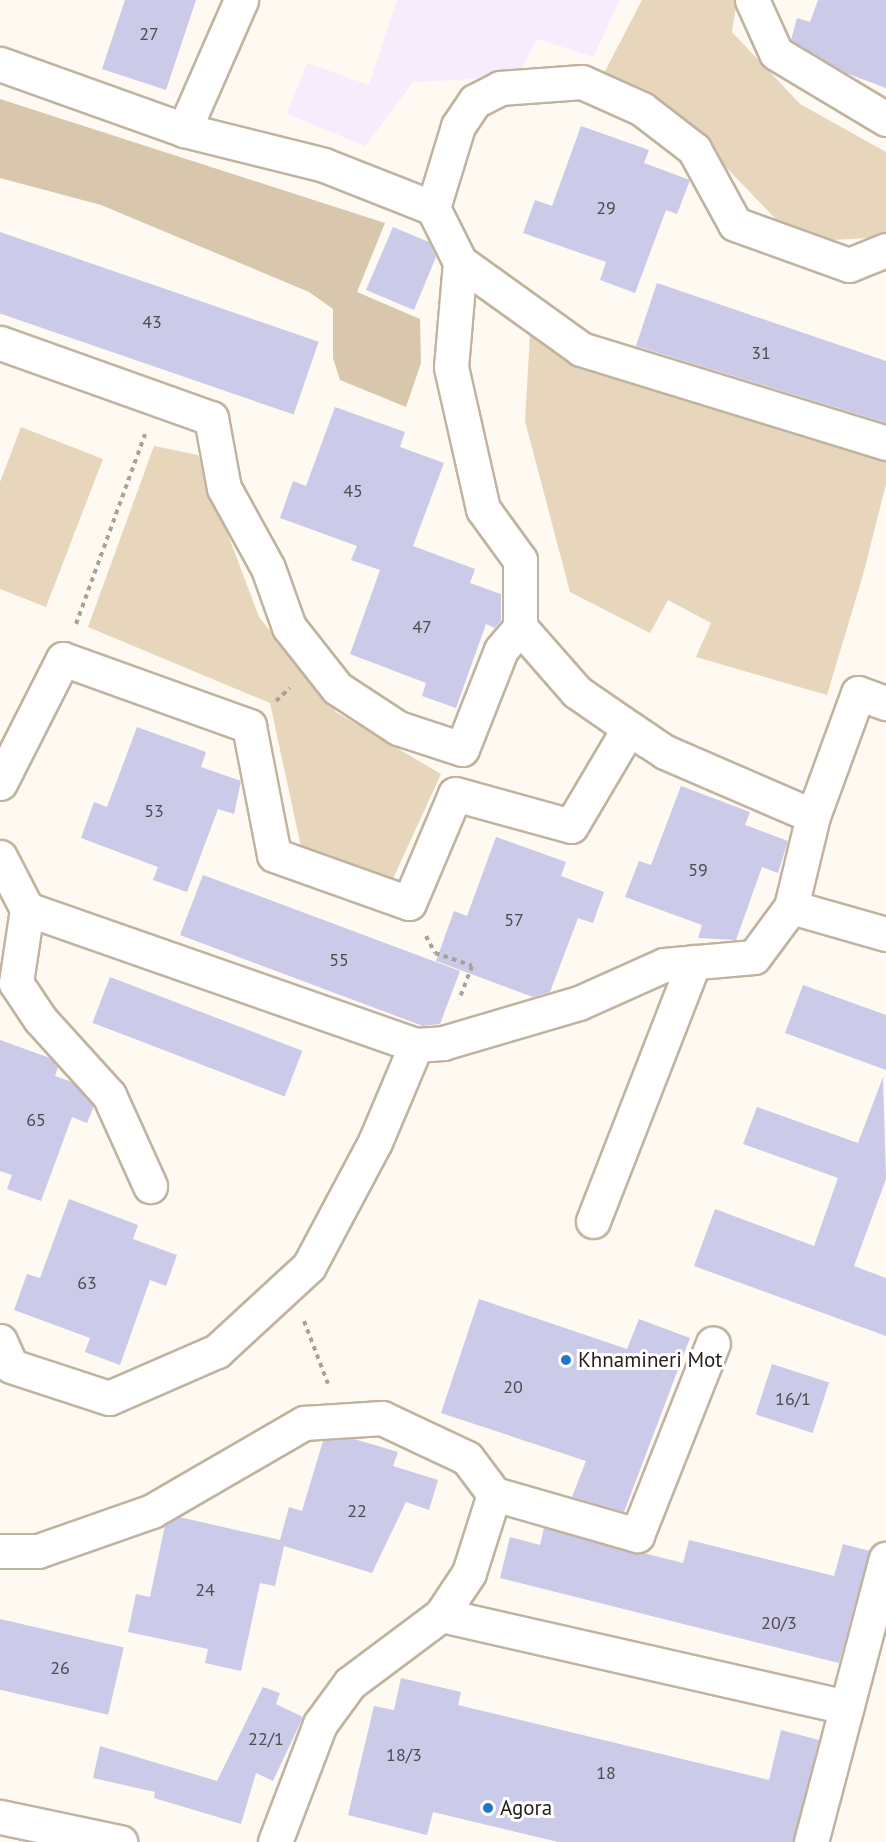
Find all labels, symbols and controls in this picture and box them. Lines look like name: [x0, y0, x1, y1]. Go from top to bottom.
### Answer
house number: 27: [139, 23, 159, 45]
house number: 29: [596, 197, 616, 219]
house number: 43: [142, 311, 162, 333]
house number: 31: [751, 342, 771, 364]
house number: 45: [343, 480, 363, 502]
house number: 47: [412, 616, 432, 638]
house number: 53: [144, 800, 164, 822]
house number: 59: [688, 859, 708, 881]
house number: 57: [504, 909, 524, 931]
house number: 55: [329, 949, 349, 971]
house number: 65: [26, 1109, 46, 1131]
house number: 63: [77, 1272, 97, 1294]
place label: Khnamineri Mot: [578, 1347, 722, 1373]
marker: Khnamineri Mot: [559, 1353, 573, 1367]
house number: 20: [503, 1376, 523, 1398]
house number: 16/1: [775, 1388, 811, 1410]
house number: 22: [347, 1500, 367, 1522]
house number: 24: [195, 1579, 215, 1601]
house number: 20/3: [761, 1612, 797, 1634]
house number: 26: [50, 1657, 70, 1679]
house number: 22/1: [248, 1728, 284, 1750]
house number: 18/3: [386, 1744, 422, 1766]
house number: 18: [596, 1762, 616, 1784]
place label: Agora: [500, 1795, 552, 1821]
marker: Agora: [481, 1801, 495, 1815]

